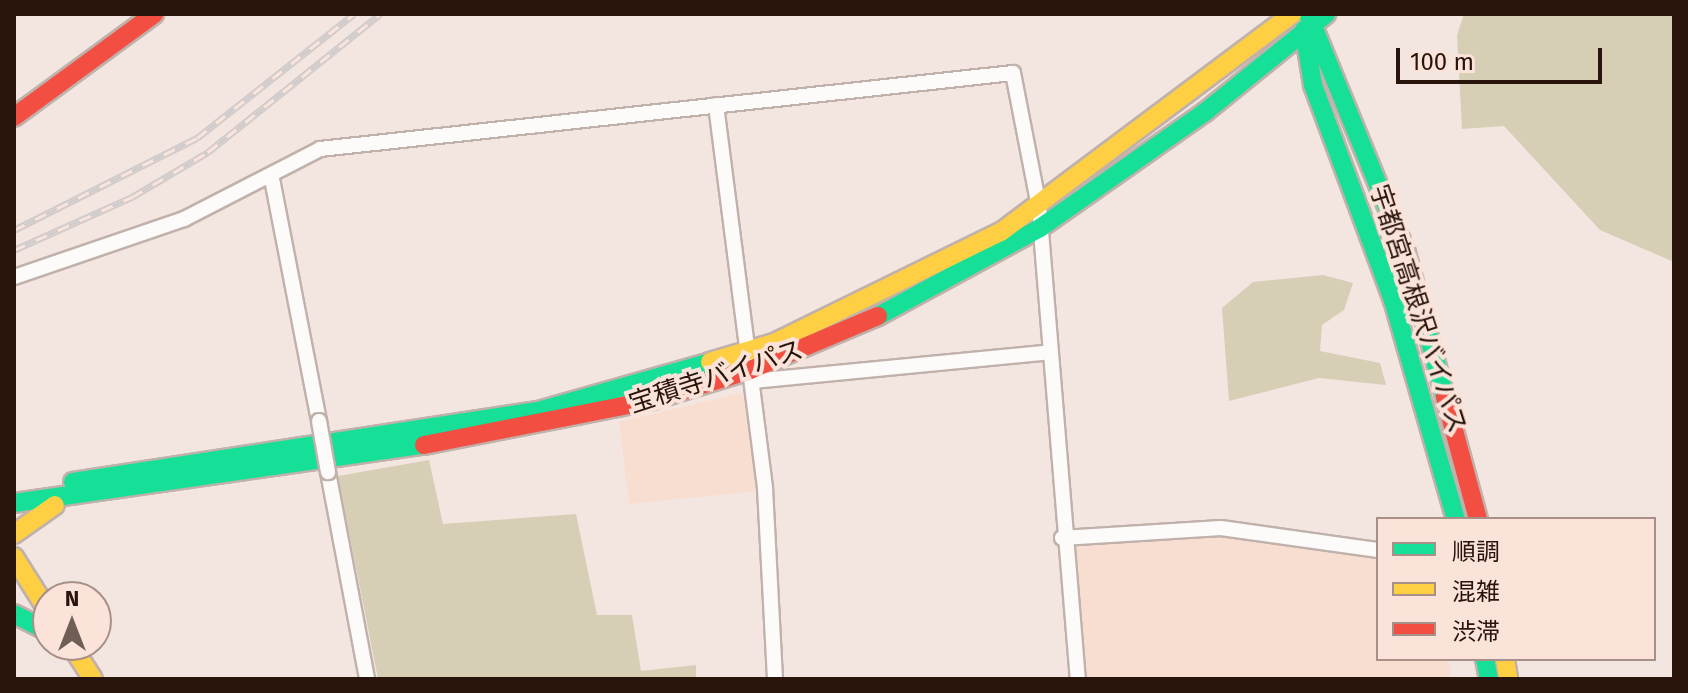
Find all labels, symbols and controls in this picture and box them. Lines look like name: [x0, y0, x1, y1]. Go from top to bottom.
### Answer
scale bar: [1400, 32, 1606, 82]
text: 100 m: [1410, 48, 1474, 76]
street label: 宇都宮高根沢バイパス: [1363, 181, 1473, 437]
street label: 宝積寺バイパス: [625, 334, 807, 420]
legend: [1376, 517, 1656, 661]
text: 順調: [1452, 538, 1500, 566]
text: 混雑: [1452, 578, 1500, 606]
north arrow: [32, 581, 112, 661]
text: N: [65, 585, 79, 612]
text: 渋滞: [1452, 618, 1500, 646]

